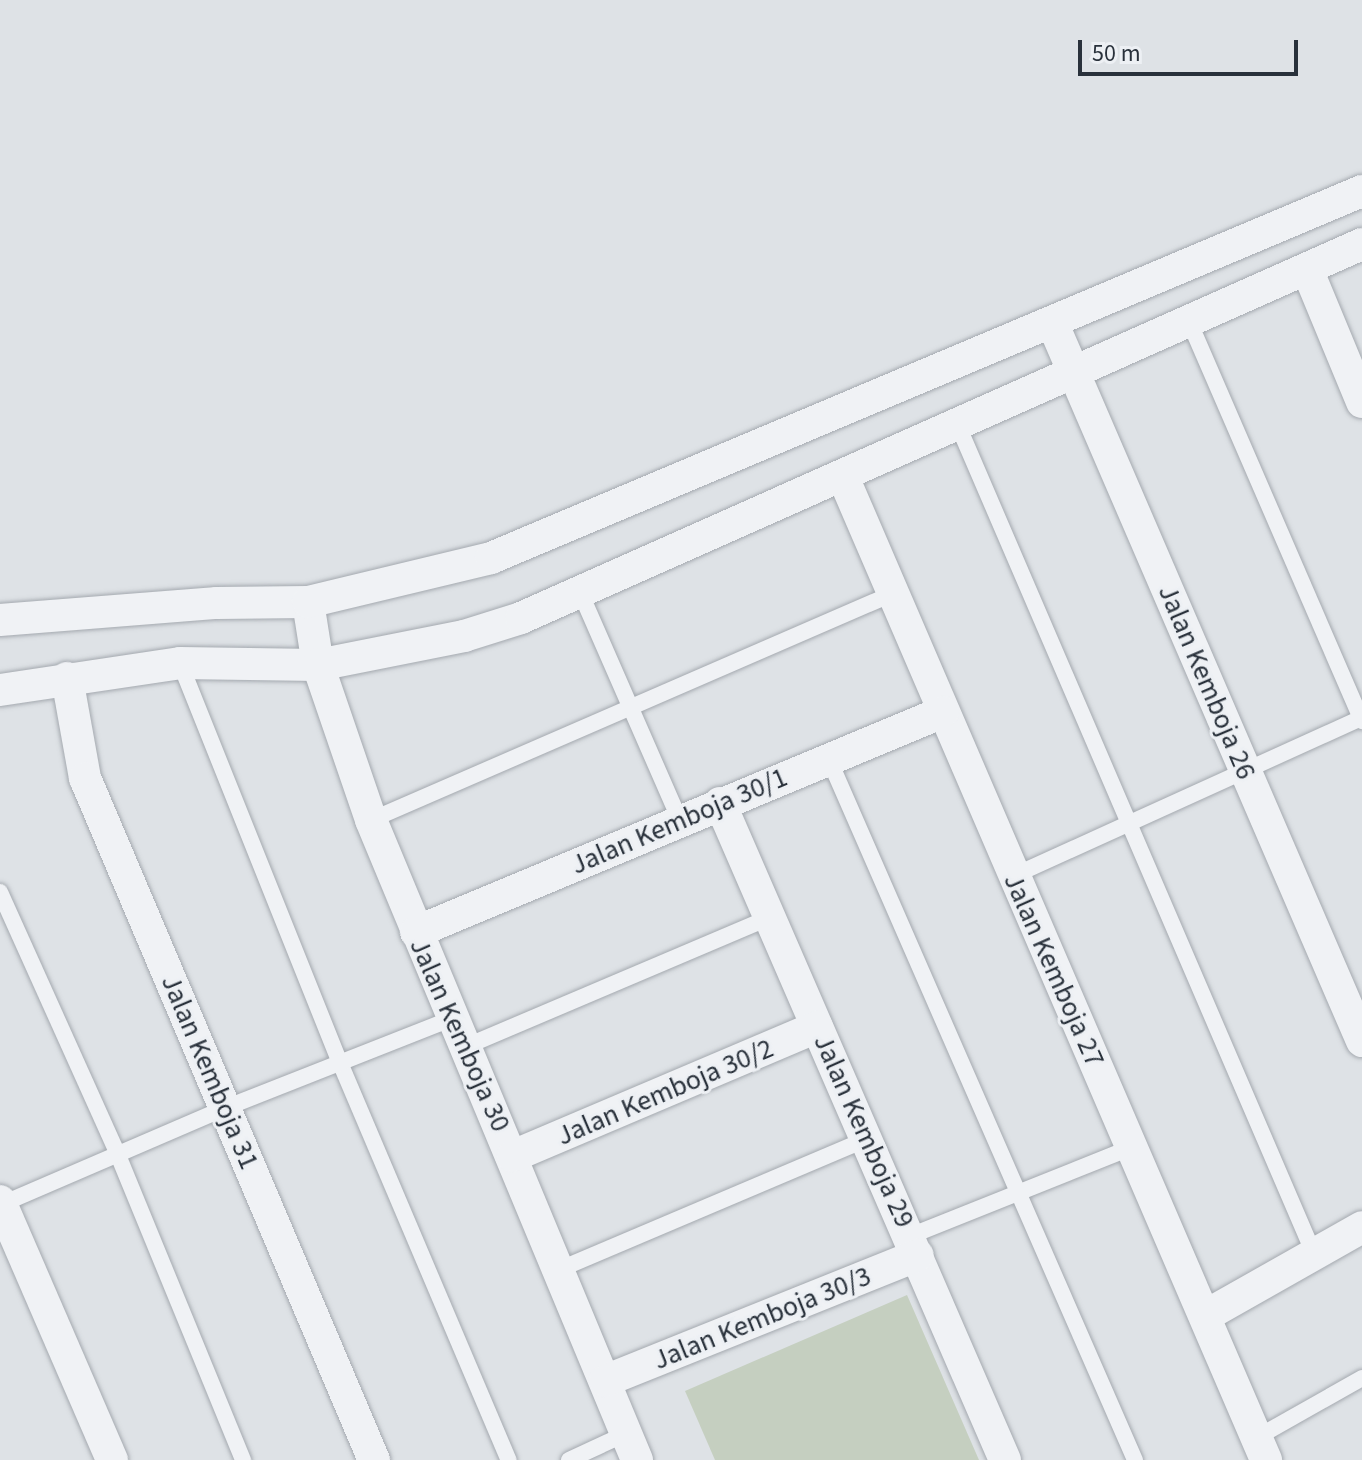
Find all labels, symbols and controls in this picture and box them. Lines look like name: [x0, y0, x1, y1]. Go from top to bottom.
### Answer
scale bar: [1082, 24, 1302, 74]
text: 50 m: [1092, 36, 1141, 71]
street label: Jalan Kemboja 26: [1151, 580, 1263, 784]
street label: Jalan Kemboja 30/1: [566, 760, 792, 882]
street label: Jalan Kemboja 27: [996, 868, 1112, 1072]
street label: Jalan Kemboja 30: [402, 933, 518, 1137]
street label: Jalan Kemboja 31: [154, 970, 266, 1174]
street label: Jalan Kemboja 29: [806, 1029, 922, 1233]
street label: Jalan Kemboja 30/2: [552, 1031, 778, 1153]
street label: Jalan Kemboja 30/3: [648, 1259, 876, 1377]

